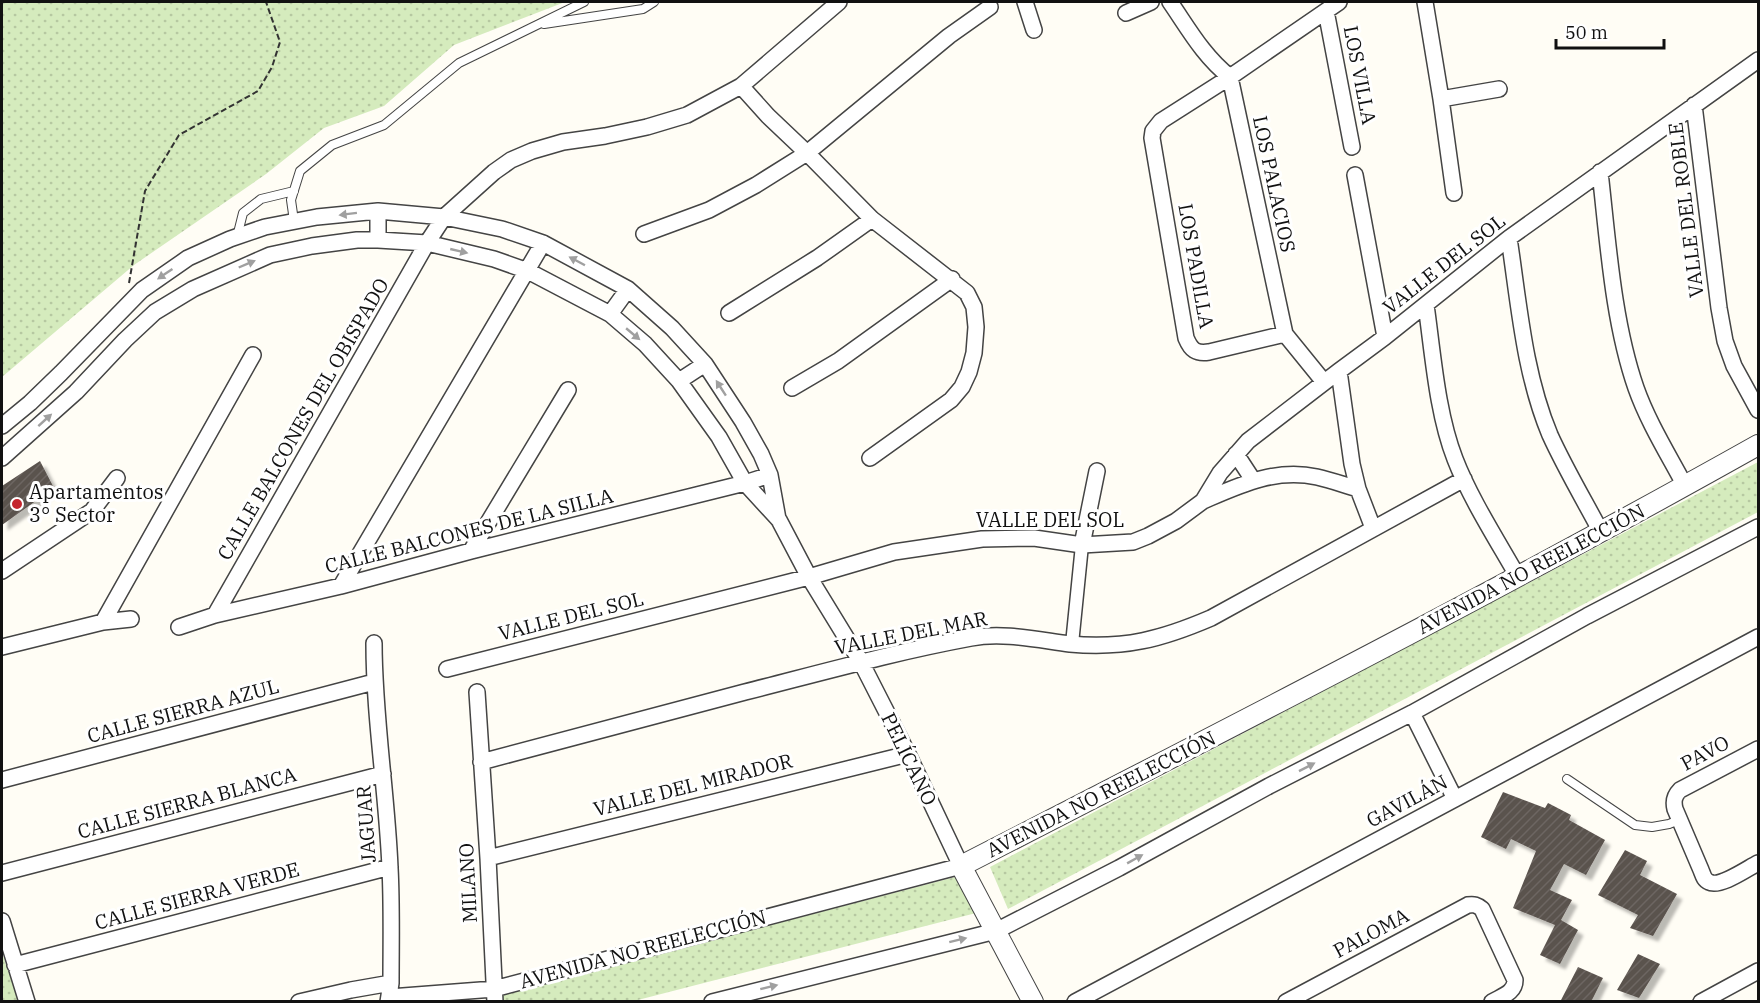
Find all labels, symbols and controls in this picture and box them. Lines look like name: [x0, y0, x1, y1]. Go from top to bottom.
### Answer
scale bar: [1556, 12, 1664, 50]
text: 50 m: [1565, 21, 1608, 44]
street label: LOS VILLA: [1338, 23, 1383, 127]
street label: LOS PALACIOS: [1247, 113, 1302, 255]
street label: VALLE DEL ROBLE: [1661, 121, 1710, 299]
street label: LOS PADILLA: [1172, 201, 1221, 331]
street label: VALLE DEL SOL: [1377, 207, 1511, 320]
one-way arrow: [338, 209, 357, 218]
one-way arrow: [450, 247, 469, 256]
one-way arrow: [568, 256, 585, 266]
one-way arrow: [239, 259, 257, 269]
one-way arrow: [158, 268, 174, 280]
street label: CALLE BALCONES DEL OBISPADO: [210, 273, 395, 565]
one-way arrow: [625, 327, 640, 340]
one-way arrow: [716, 380, 727, 396]
one-way arrow: [38, 413, 53, 427]
place label: Apartamentos 3° Sector: [29, 478, 164, 528]
street label: CALLE BALCONES DE LA SILLA: [322, 482, 616, 579]
marker: Apartamentos 3° Sector: [10, 497, 24, 511]
street label: AVENIDA NO REELECCIÓN: [1412, 497, 1649, 640]
street label: VALLE DEL SOL: [976, 506, 1124, 533]
street label: VALLE DEL SOL: [496, 584, 646, 647]
street label: VALLE DEL MAR: [832, 604, 990, 661]
street label: CALLE SIERRA AZUL: [84, 672, 282, 749]
street label: PELÍCANO: [875, 708, 944, 810]
street label: AVENIDA NO REELECCIÓN: [981, 724, 1220, 863]
street label: PAVO: [1676, 729, 1734, 777]
street label: VALLE DEL MIRADOR: [590, 747, 796, 822]
street label: CALLE SIERRA BLANCA: [74, 760, 300, 845]
one-way arrow: [1298, 762, 1315, 772]
street label: GAVILÁN: [1361, 768, 1452, 833]
street label: JAGUAR: [349, 784, 382, 864]
street label: MILANO: [452, 842, 483, 924]
one-way arrow: [1127, 854, 1144, 864]
street label: CALLE SIERRA VERDE: [91, 855, 302, 936]
street label: PALOMA: [1328, 901, 1414, 964]
street label: AVENIDA NO REELECCIÓN: [517, 903, 769, 994]
one-way arrow: [949, 935, 968, 945]
one-way arrow: [760, 982, 778, 992]

